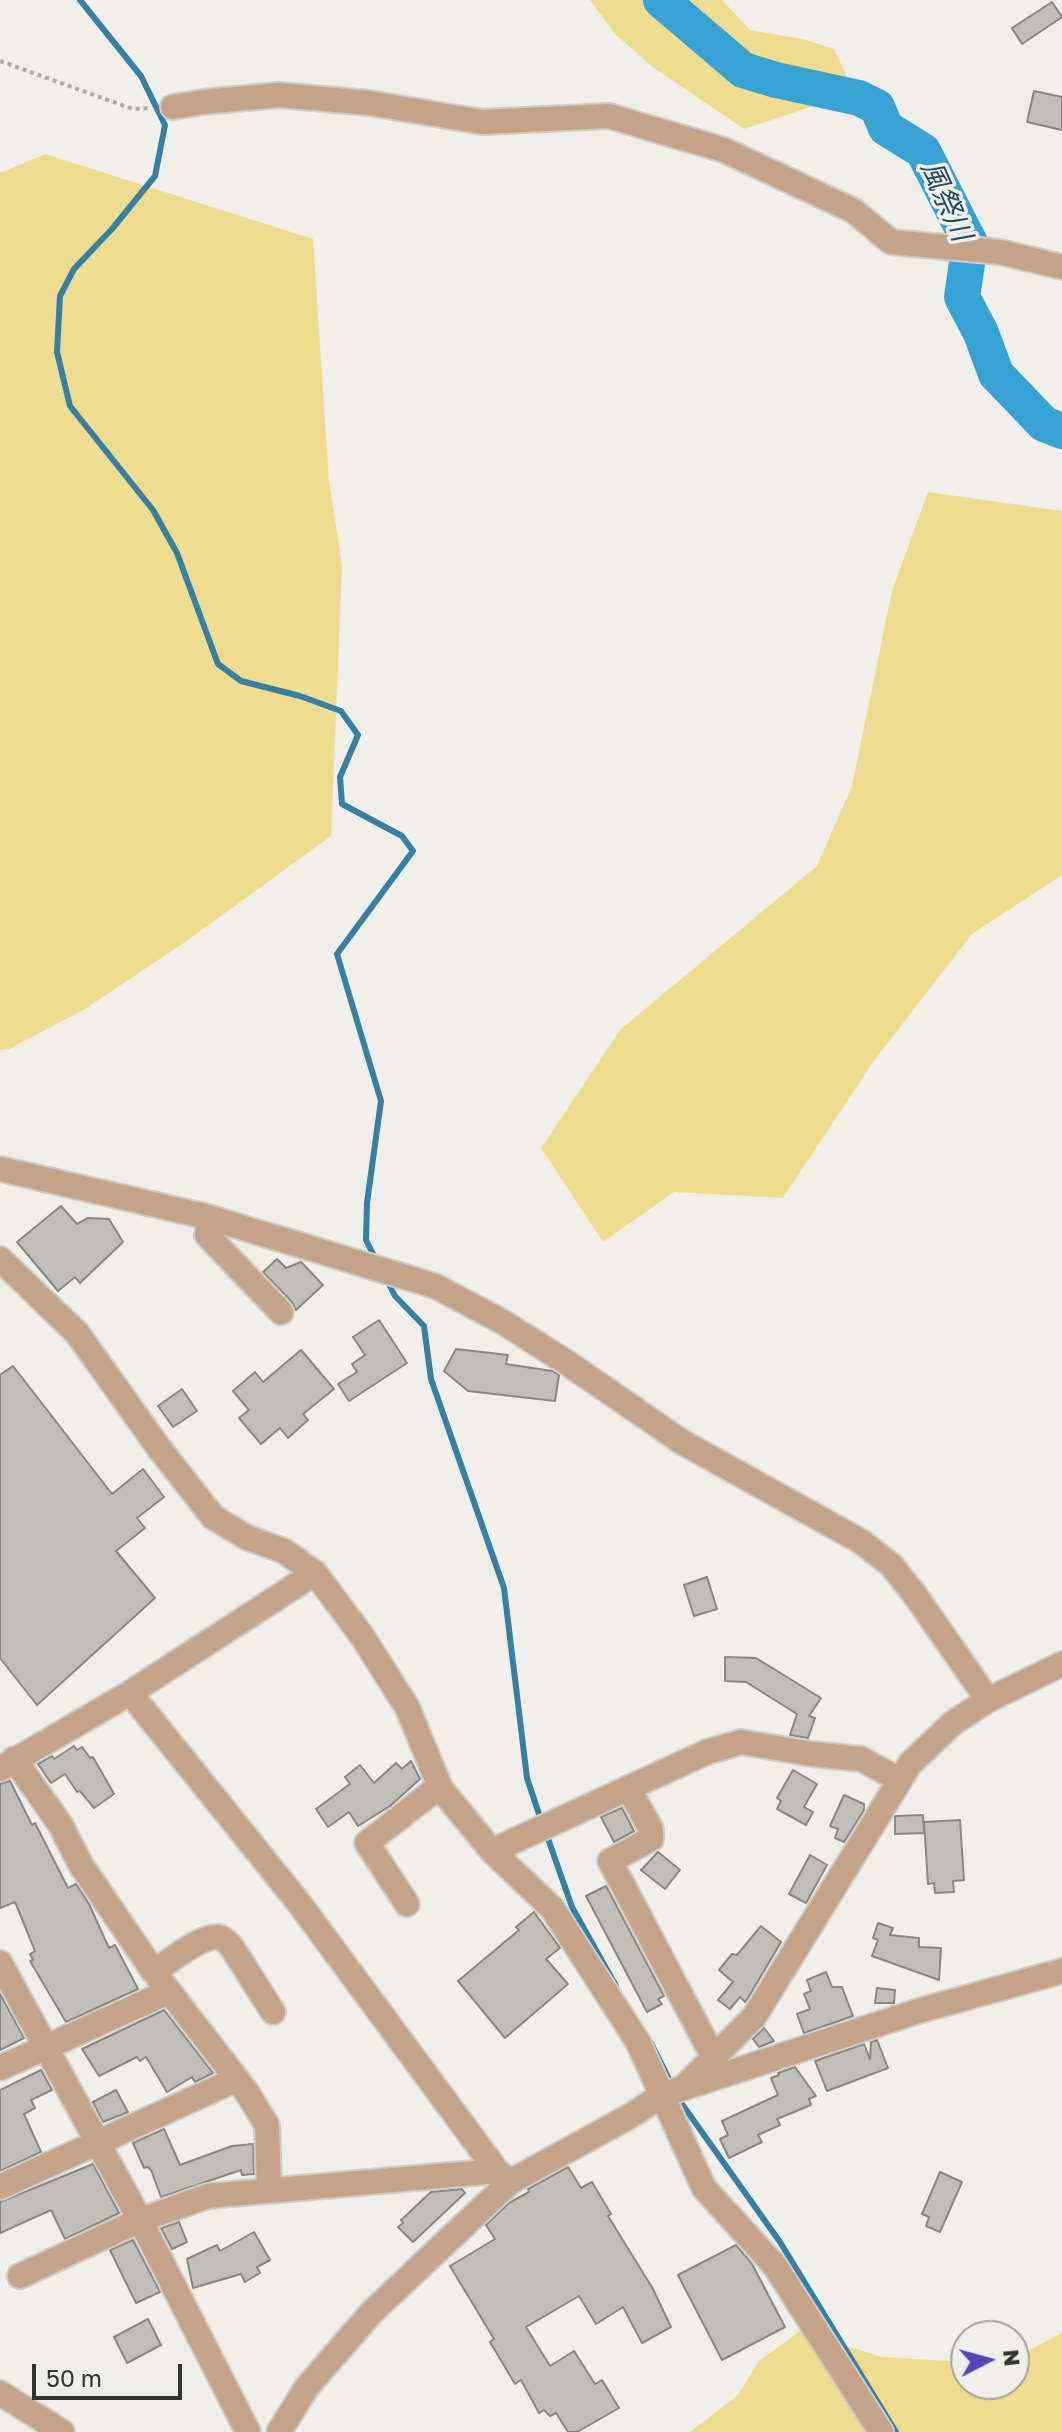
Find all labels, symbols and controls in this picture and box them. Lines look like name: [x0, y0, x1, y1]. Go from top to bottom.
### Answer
water label: 風祭川: [914, 156, 978, 246]
north arrow: [950, 2320, 1030, 2400]
scale bar: [36, 2348, 186, 2398]
text: N: [998, 2348, 1027, 2367]
text: 50 m: [46, 2363, 102, 2392]

